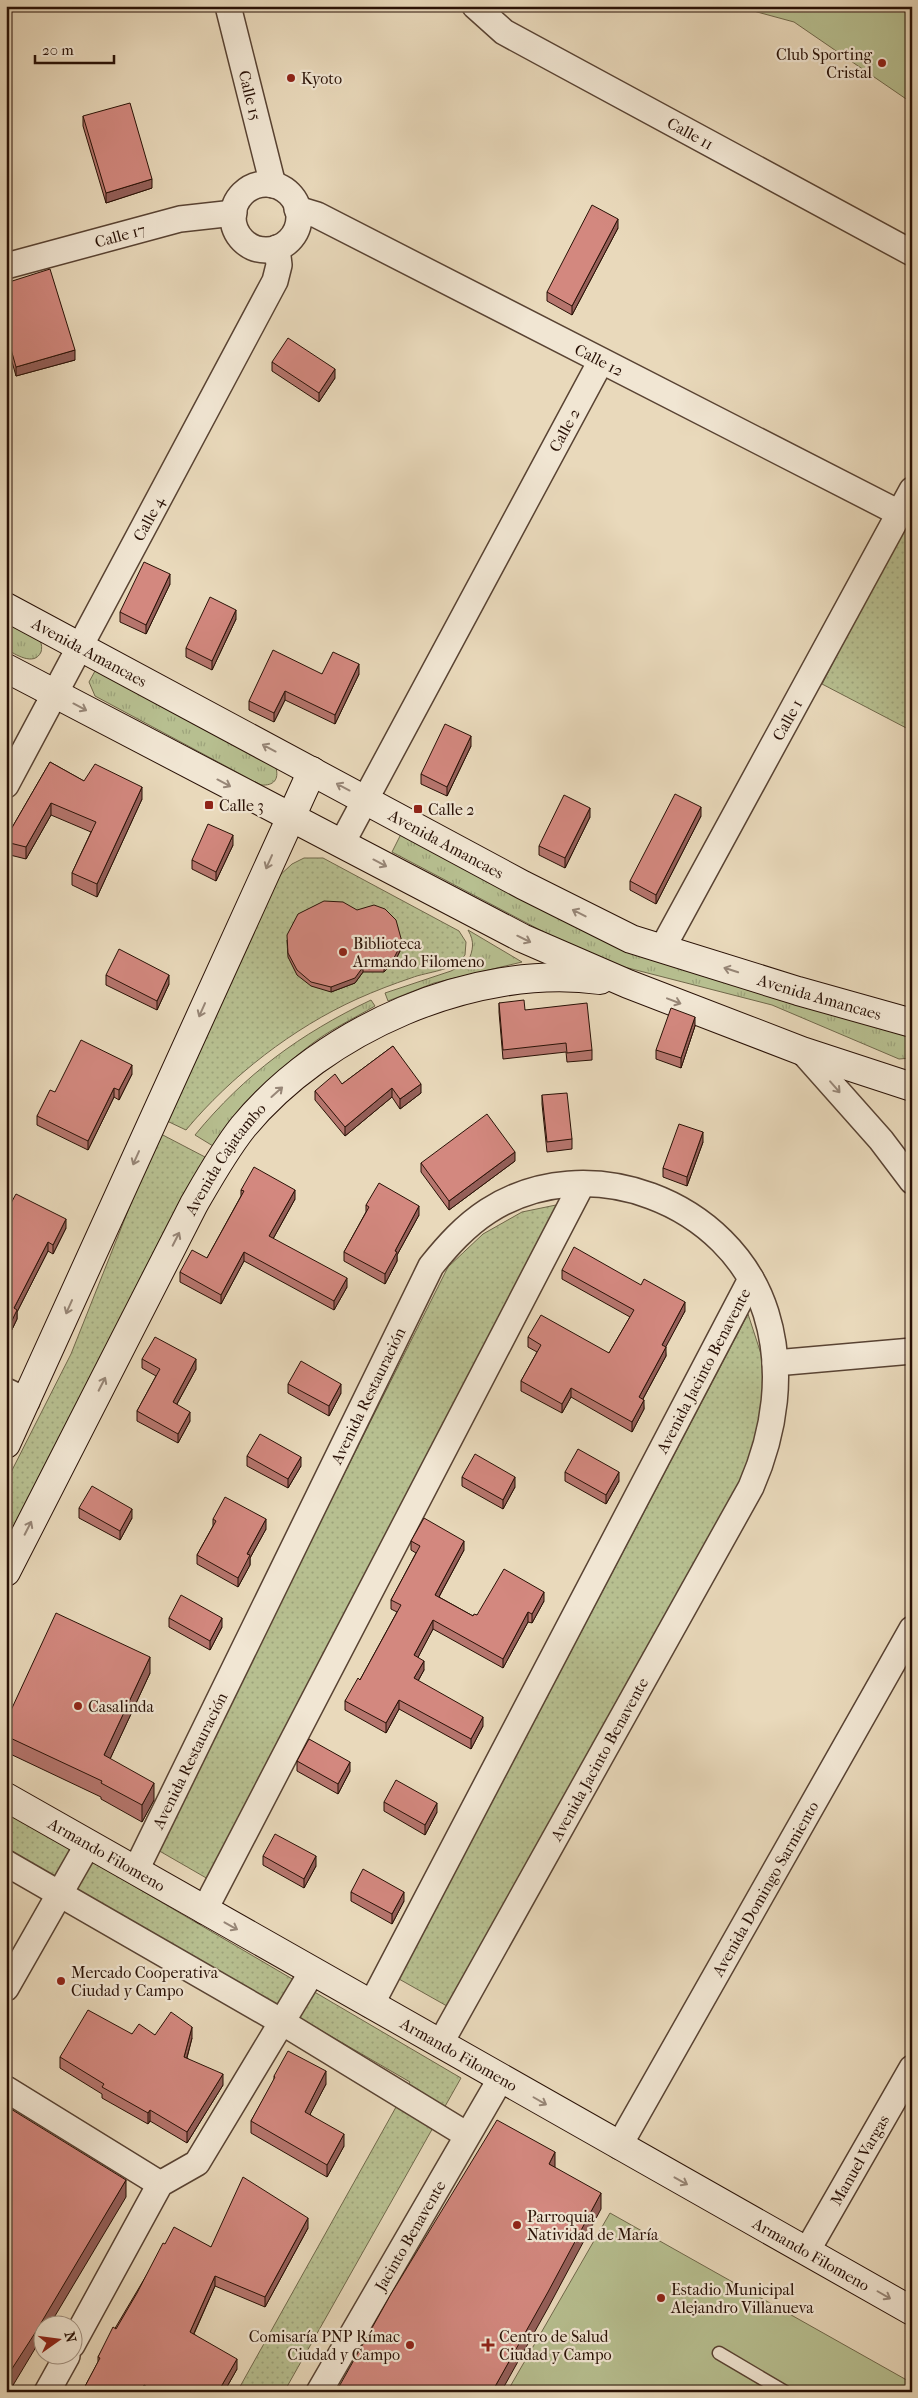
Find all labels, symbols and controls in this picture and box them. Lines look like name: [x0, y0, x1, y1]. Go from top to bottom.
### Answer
scale bar: [35, 32, 114, 64]
text: 20 m: [42, 41, 74, 59]
place label: Club Sporting Cristal: [776, 45, 873, 82]
marker: Club Sporting Cristal: [876, 57, 888, 69]
street label: Calle 15: [235, 68, 265, 122]
place label: Kyoto: [301, 69, 342, 88]
marker: Kyoto: [285, 72, 297, 84]
street label: Calle 11: [664, 113, 717, 154]
street label: Calle 17: [93, 220, 148, 252]
street label: Calle 12: [571, 340, 627, 380]
street label: Calle 2: [545, 405, 584, 455]
street label: Calle 4: [129, 493, 169, 544]
street label: Avenida Amancaes: [28, 613, 150, 691]
street label: Calle 1: [768, 696, 806, 744]
one-way arrow: [72, 703, 87, 712]
one-way arrow: [262, 743, 277, 752]
one-way arrow: [216, 779, 231, 788]
one-way arrow: [336, 782, 350, 792]
place label: Calle 3: [219, 796, 264, 815]
marker: Calle 3: [203, 799, 215, 811]
place label: Calle 2: [428, 800, 474, 819]
marker: Calle 2: [412, 803, 424, 815]
street label: Avenida Amancaes: [385, 805, 507, 883]
one-way arrow: [264, 854, 274, 869]
one-way arrow: [372, 859, 387, 868]
one-way arrow: [572, 908, 587, 917]
place label: Biblioteca Armando Filomeno: [352, 934, 484, 971]
one-way arrow: [516, 935, 531, 944]
marker: Biblioteca Armando Filomeno: [337, 946, 349, 958]
one-way arrow: [723, 965, 739, 975]
street label: Avenida Amancaes: [754, 970, 884, 1024]
one-way arrow: [666, 997, 681, 1006]
one-way arrow: [197, 1002, 207, 1017]
one-way arrow: [830, 1080, 841, 1093]
one-way arrow: [271, 1086, 284, 1098]
street label: Avenida Cajatambo: [180, 1099, 270, 1219]
one-way arrow: [130, 1150, 140, 1165]
one-way arrow: [172, 1232, 181, 1247]
street label: Avenida Jacinto Benavente: [652, 1285, 755, 1458]
one-way arrow: [63, 1299, 73, 1314]
street label: Avenida Restauración: [326, 1324, 410, 1468]
one-way arrow: [97, 1376, 107, 1391]
one-way arrow: [23, 1521, 33, 1536]
street label: Avenida Jacinto Benavente: [546, 1674, 652, 1845]
street label: Avenida Restauración: [148, 1689, 232, 1833]
place label: Casalinda: [88, 1697, 155, 1716]
marker: Casalinda: [72, 1700, 84, 1712]
street label: Avenida Domingo Sarmiento: [708, 1798, 822, 1980]
street label: Armando Filomeno: [44, 1813, 169, 1895]
one-way arrow: [223, 1921, 238, 1931]
place label: Mercado Cooperativa Ciudad y Campo: [71, 1963, 219, 2000]
marker: Mercado Cooperativa Ciudad y Campo: [55, 1975, 67, 1987]
street label: Armando Filomeno: [396, 2013, 521, 2095]
one-way arrow: [532, 2096, 546, 2106]
street label: Manuel Vargas: [826, 2111, 893, 2209]
street label: Jacinto Benavente: [370, 2177, 450, 2296]
one-way arrow: [673, 2177, 688, 2186]
place label: Parroquia Natividad de María: [527, 2207, 659, 2244]
street label: Armando Filomeno: [748, 2213, 873, 2295]
marker: Parroquia Natividad de María: [511, 2219, 523, 2231]
place label: Estadio Municipal Alejandro Villanueva: [670, 2280, 814, 2317]
one-way arrow: [876, 2290, 891, 2300]
marker: Estadio Municipal Alejandro Villanueva: [655, 2292, 667, 2304]
north arrow: [32, 2316, 82, 2366]
place label: Comisaría PNP Rímac Ciudad y Campo: [249, 2327, 400, 2364]
place label: Centro de Salud Ciudad y Campo: [499, 2327, 612, 2364]
text: N: [61, 2330, 80, 2345]
marker: Centro de Salud Ciudad y Campo: [481, 2338, 495, 2352]
marker: Comisaría PNP Rímac Ciudad y Campo: [404, 2339, 416, 2351]

